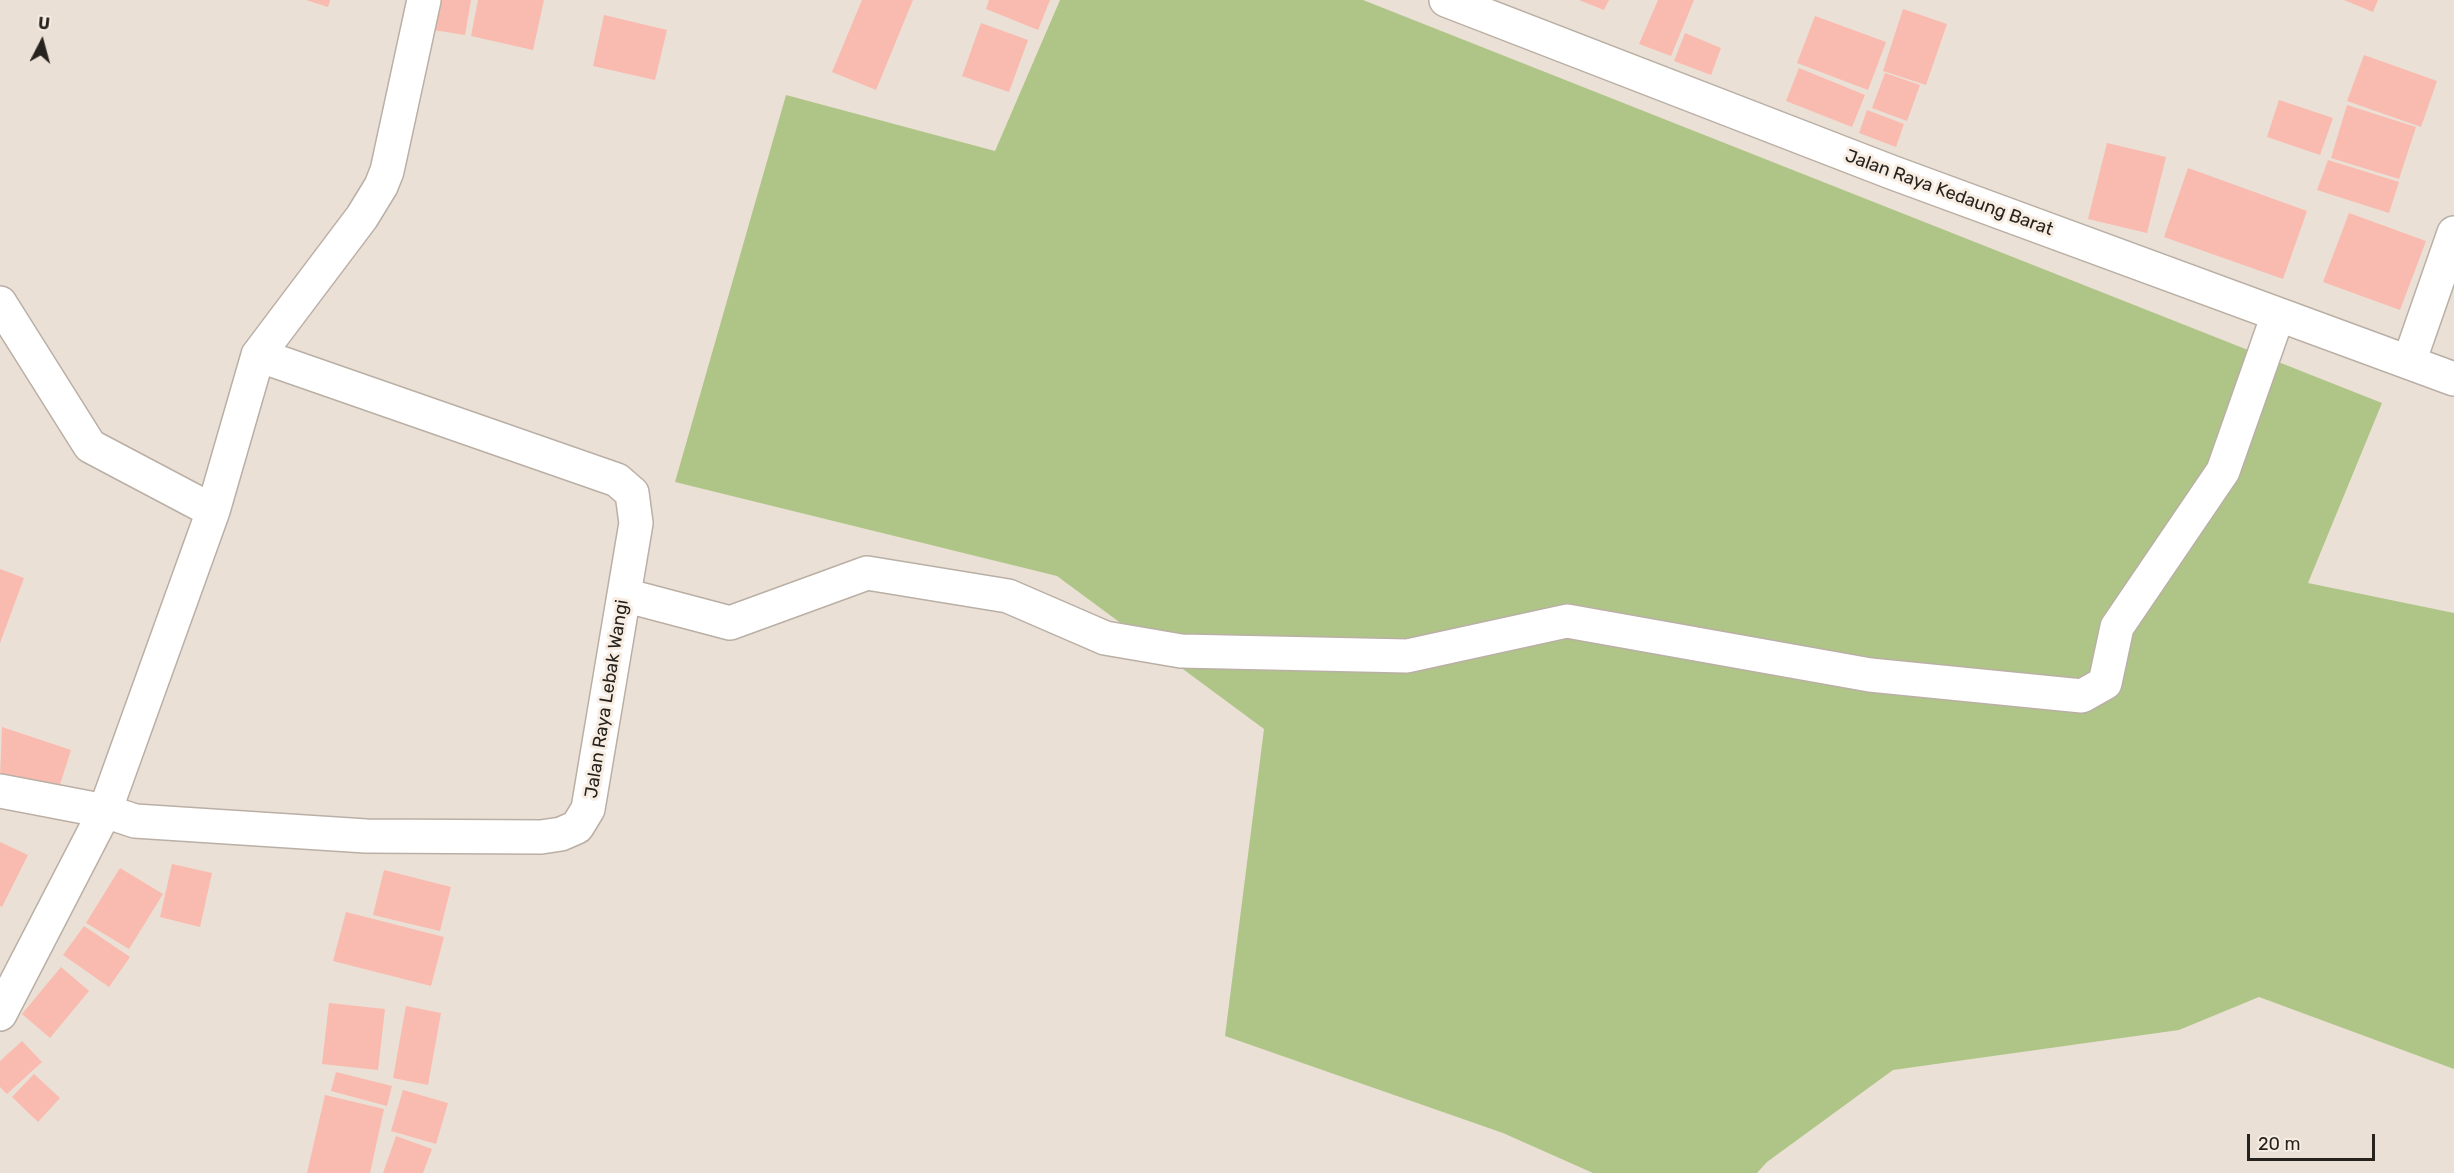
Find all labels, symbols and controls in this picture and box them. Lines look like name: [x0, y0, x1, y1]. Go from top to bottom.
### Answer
north arrow: [12, 12, 72, 72]
text: U: [37, 14, 51, 34]
street label: Jalan Raya Kedaung Barat: [1842, 145, 2056, 241]
street label: Jalan Raya Lebak Wangi: [581, 598, 633, 800]
scale bar: [2250, 1122, 2378, 1160]
text: 20 m: [2258, 1133, 2300, 1155]

